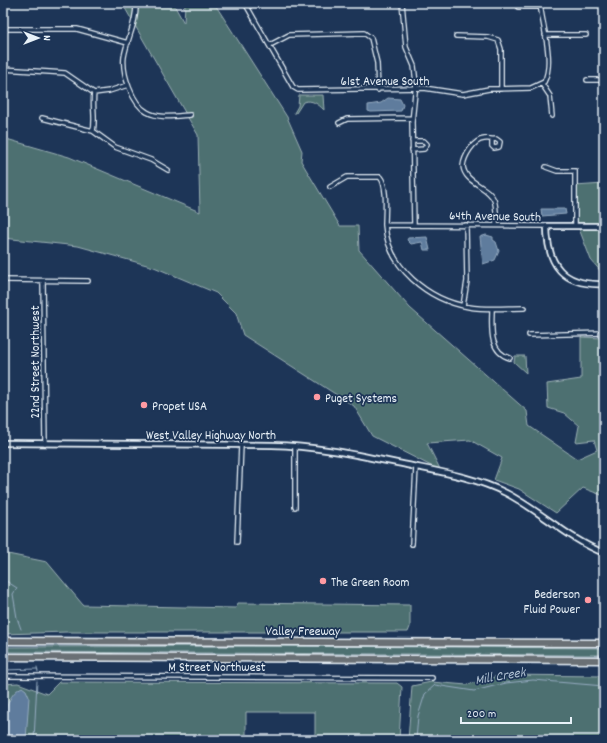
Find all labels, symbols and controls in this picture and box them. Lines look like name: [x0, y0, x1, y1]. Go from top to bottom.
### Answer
north arrow: [18, 18, 58, 58]
text: N: [38, 35, 54, 41]
street label: 61st Avenue South: [341, 73, 429, 92]
street label: 64th Avenue South: [449, 207, 541, 228]
street label: 22nd Street Northwest: [27, 305, 46, 419]
place label: Puget Systems: [325, 390, 397, 409]
marker: Puget Systems: [312, 392, 322, 402]
place label: Propet USA: [152, 398, 207, 417]
marker: Propet USA: [139, 400, 149, 410]
street label: West Valley Highway North: [146, 427, 276, 446]
place label: The Green Room: [331, 574, 410, 593]
marker: The Green Room: [318, 576, 328, 586]
place label: Bederson Fluid Power: [523, 586, 580, 620]
marker: Bederson Fluid Power: [583, 595, 593, 605]
street label: Valley Freeway: [266, 623, 341, 642]
street label: M Street Northwest: [168, 659, 266, 678]
water label: Mill Creek: [474, 663, 528, 691]
scale bar: [461, 699, 571, 725]
text: 200 m: [467, 706, 496, 723]

